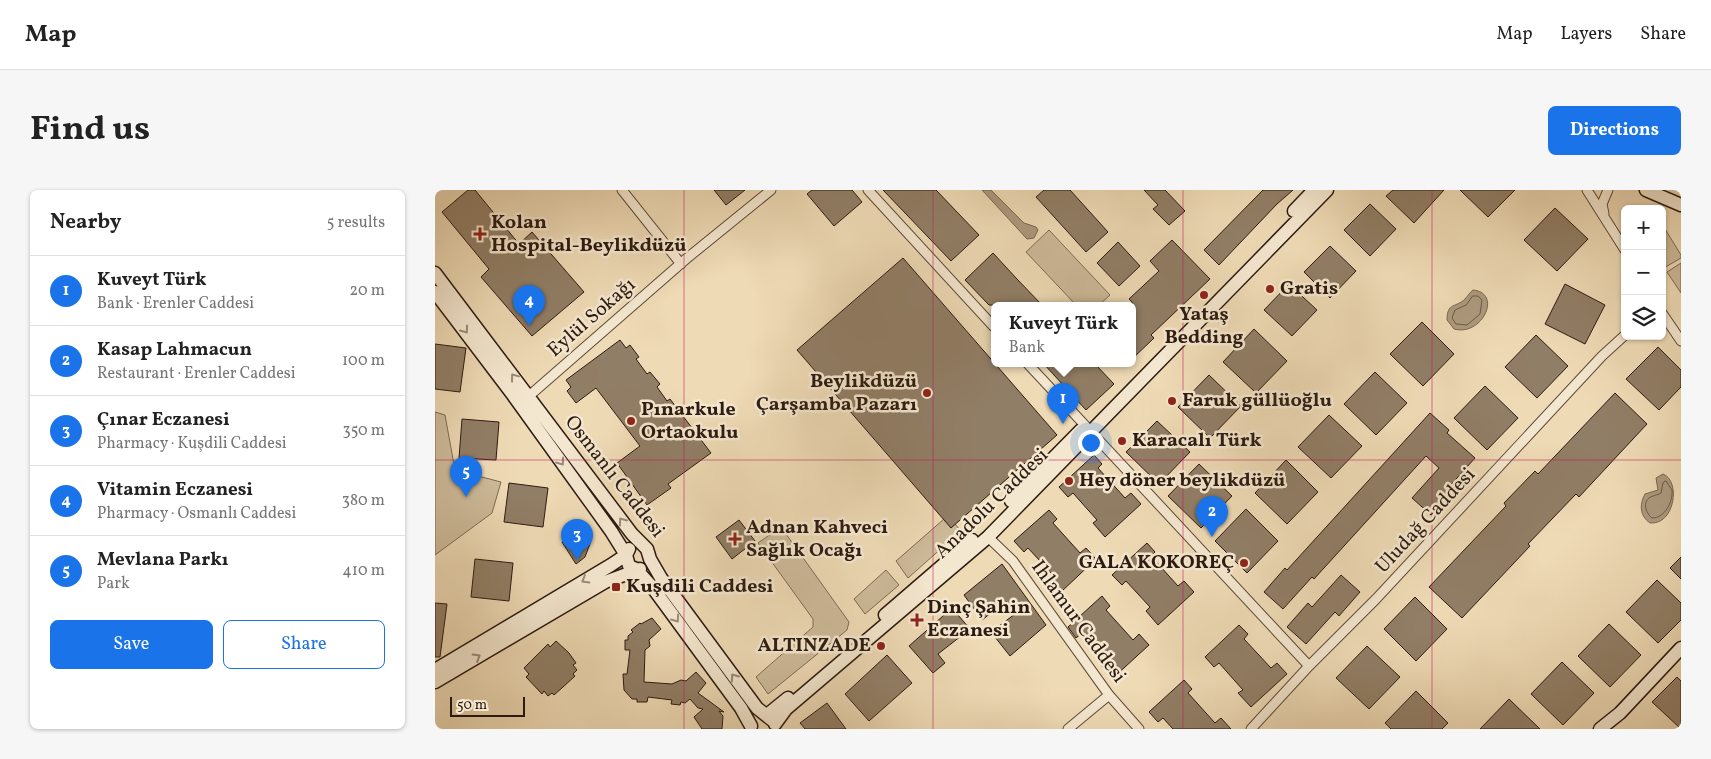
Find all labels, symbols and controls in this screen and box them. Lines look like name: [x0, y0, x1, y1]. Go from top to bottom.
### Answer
text: Map: [25, 18, 76, 52]
text: Map: [1496, 22, 1532, 47]
text: Layers: [1560, 22, 1612, 47]
text: Share: [1640, 22, 1686, 47]
text: Find us: [30, 106, 150, 154]
button: Directions: [1548, 106, 1681, 155]
map controls: [1621, 205, 1666, 340]
button: +: [1621, 205, 1666, 250]
text: Nearby: [50, 208, 121, 237]
place label: Kolan Hospital-Beylikdüzü: [491, 209, 686, 260]
text: 5 results: [327, 212, 385, 234]
marker: Kolan Hospital-Beylikdüzü: [473, 227, 487, 241]
button: −: [1621, 250, 1666, 295]
text: Kuveyt Türk: [97, 267, 207, 293]
street label: Eylül Sokağı: [542, 272, 642, 364]
place label: Gratis: [1280, 275, 1338, 303]
text: 1: [63, 280, 69, 302]
text: 20 m: [350, 280, 385, 302]
marker: Gratis: [1264, 283, 1276, 295]
pin: 4: [513, 285, 545, 326]
marker: Yataş Bedding: [1198, 289, 1210, 301]
text: Bank · Erenler Caddesi: [97, 293, 254, 315]
button: layers: [1621, 295, 1666, 340]
place label: Yataş Bedding: [1164, 301, 1244, 352]
popup: [991, 302, 1136, 367]
text: Kuveyt Türk: [1009, 311, 1118, 337]
one-way arrow: [460, 324, 468, 333]
text: Kasap Lahmacun: [97, 337, 252, 363]
text: Bank: [1009, 337, 1045, 359]
text: 2: [62, 350, 70, 372]
text: 100 m: [342, 350, 385, 372]
text: Restaurant · Erenler Caddesi: [97, 363, 295, 385]
place label: Beylikdüzü Çarşamba Pazarı: [756, 368, 917, 419]
one-way arrow: [512, 374, 520, 383]
pin: 1: [1047, 383, 1079, 424]
marker: Beylikdüzü Çarşamba Pazarı: [921, 387, 933, 399]
place label: Faruk güllüoğlu: [1182, 387, 1332, 415]
marker: Faruk güllüoğlu: [1166, 395, 1178, 407]
place label: Pınarkule Ortaokulu: [641, 396, 739, 447]
text: Çınar Eczanesi: [97, 407, 230, 433]
street label: Osmanlı Caddesi: [557, 410, 671, 544]
marker: Pınarkule Ortaokulu: [625, 415, 637, 427]
text: 3: [62, 420, 70, 442]
text: 350 m: [342, 420, 385, 442]
place label: Karacalı Türk: [1132, 427, 1262, 455]
your location: [1078, 430, 1104, 456]
text: Pharmacy · Kuşdili Caddesi: [97, 433, 287, 455]
marker: Karacalı Türk: [1116, 435, 1128, 447]
street label: Anadolu Caddesi: [929, 442, 1055, 566]
pin: 5: [450, 456, 482, 497]
one-way arrow: [555, 456, 564, 465]
street label: Uludağ Caddesi: [1369, 462, 1483, 580]
place label: Hey döner beylikdüzü: [1079, 467, 1285, 495]
marker: Hey döner beylikdüzü: [1063, 475, 1075, 487]
text: Vitamin Eczanesi: [97, 477, 253, 503]
text: 4: [61, 490, 71, 512]
text: 380 m: [342, 490, 385, 512]
pin: 2: [1196, 496, 1228, 537]
text: Pharmacy · Osmanlı Caddesi: [97, 503, 296, 525]
place label: Adnan Kahveci Sağlık Ocağı: [746, 514, 888, 565]
one-way arrow: [619, 517, 628, 527]
pin: 3: [561, 519, 593, 560]
marker: Adnan Kahveci Sağlık Ocağı: [728, 532, 742, 546]
text: Mevlana Parkı: [97, 547, 228, 573]
place label: GALA KOKOREÇ: [1079, 549, 1234, 577]
street label: Ihlamur Caddesi: [1024, 555, 1132, 689]
marker: GALA KOKOREÇ: [1238, 557, 1250, 569]
text: 5: [62, 560, 70, 582]
text: 410 m: [342, 560, 385, 582]
text: Park: [97, 573, 130, 595]
place label: Kuşdili Caddesi: [626, 573, 773, 601]
one-way arrow: [581, 574, 590, 584]
marker: Kuşdili Caddesi: [610, 581, 622, 593]
place label: Dinç Şahin Eczanesi: [927, 594, 1030, 645]
one-way arrow: [670, 613, 679, 623]
marker: Dinç Şahin Eczanesi: [911, 614, 923, 626]
button: Save: [50, 620, 213, 669]
button: Share: [223, 620, 385, 669]
place label: ALTINZADE: [757, 632, 871, 660]
marker: ALTINZADE: [875, 640, 887, 652]
one-way arrow: [471, 654, 480, 664]
one-way arrow: [731, 673, 740, 682]
scale bar: [450, 694, 525, 717]
text: 50 m: [457, 696, 487, 715]

